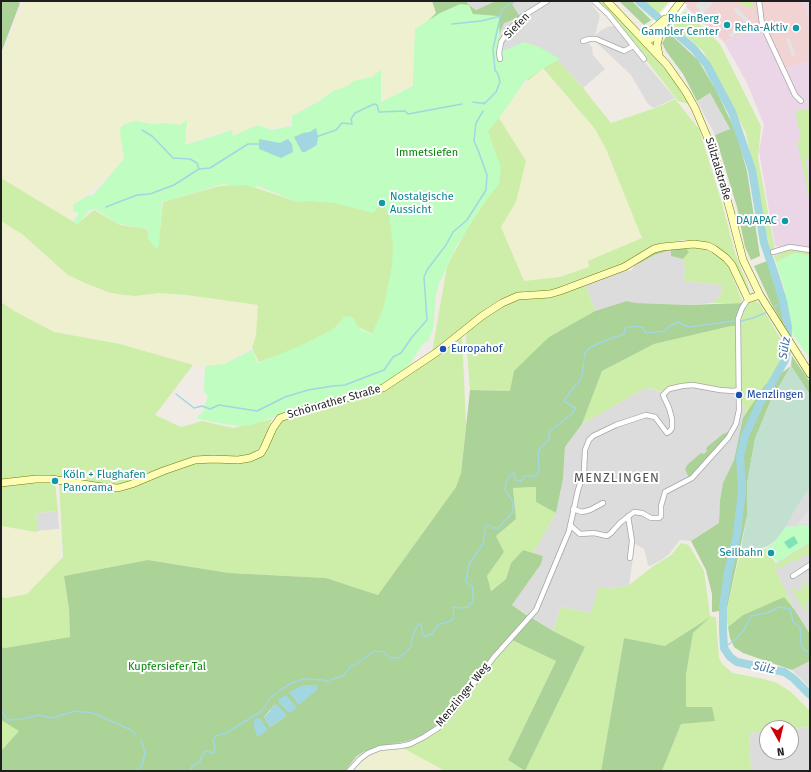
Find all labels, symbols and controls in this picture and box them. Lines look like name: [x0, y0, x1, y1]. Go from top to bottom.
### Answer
street label: Siefen: [501, 10, 533, 42]
place label: RheinBerg Gambler Center: [641, 12, 719, 38]
marker: RheinBerg Gambler Center: [722, 20, 732, 30]
place label: Reha-Aktiv: [734, 21, 788, 35]
marker: Reha-Aktiv: [791, 23, 801, 33]
street label: Sülztalstraße: [702, 136, 734, 202]
park label: Immetsiefen: [396, 146, 458, 160]
place label: Nostalgische Aussicht: [390, 190, 454, 216]
marker: Nostalgische Aussicht: [377, 198, 387, 208]
place label: DAJAPAC: [736, 214, 777, 228]
marker: DAJAPAC: [780, 216, 790, 226]
water label: Sülz: [776, 336, 794, 360]
place label: Europahof: [451, 342, 502, 356]
marker: Europahof: [438, 344, 448, 354]
street label: Schönrather Straße: [286, 382, 382, 422]
place label: Menzlingen: [747, 388, 804, 402]
marker: Menzlingen: [734, 390, 744, 400]
place label: Köln + Flughafen Panorama: [63, 468, 146, 494]
district label: MENZLINGEN: [574, 470, 660, 486]
marker: Köln + Flughafen Panorama: [50, 476, 60, 486]
place label: Seilbahn: [719, 546, 763, 560]
marker: Seilbahn: [766, 548, 776, 558]
water label: Sülz: [752, 659, 776, 677]
park label: Kupfersiefer Tal: [128, 660, 206, 674]
street label: Menzlinger Weg: [433, 661, 493, 729]
north arrow: [759, 720, 799, 760]
text: N: [776, 744, 785, 758]

